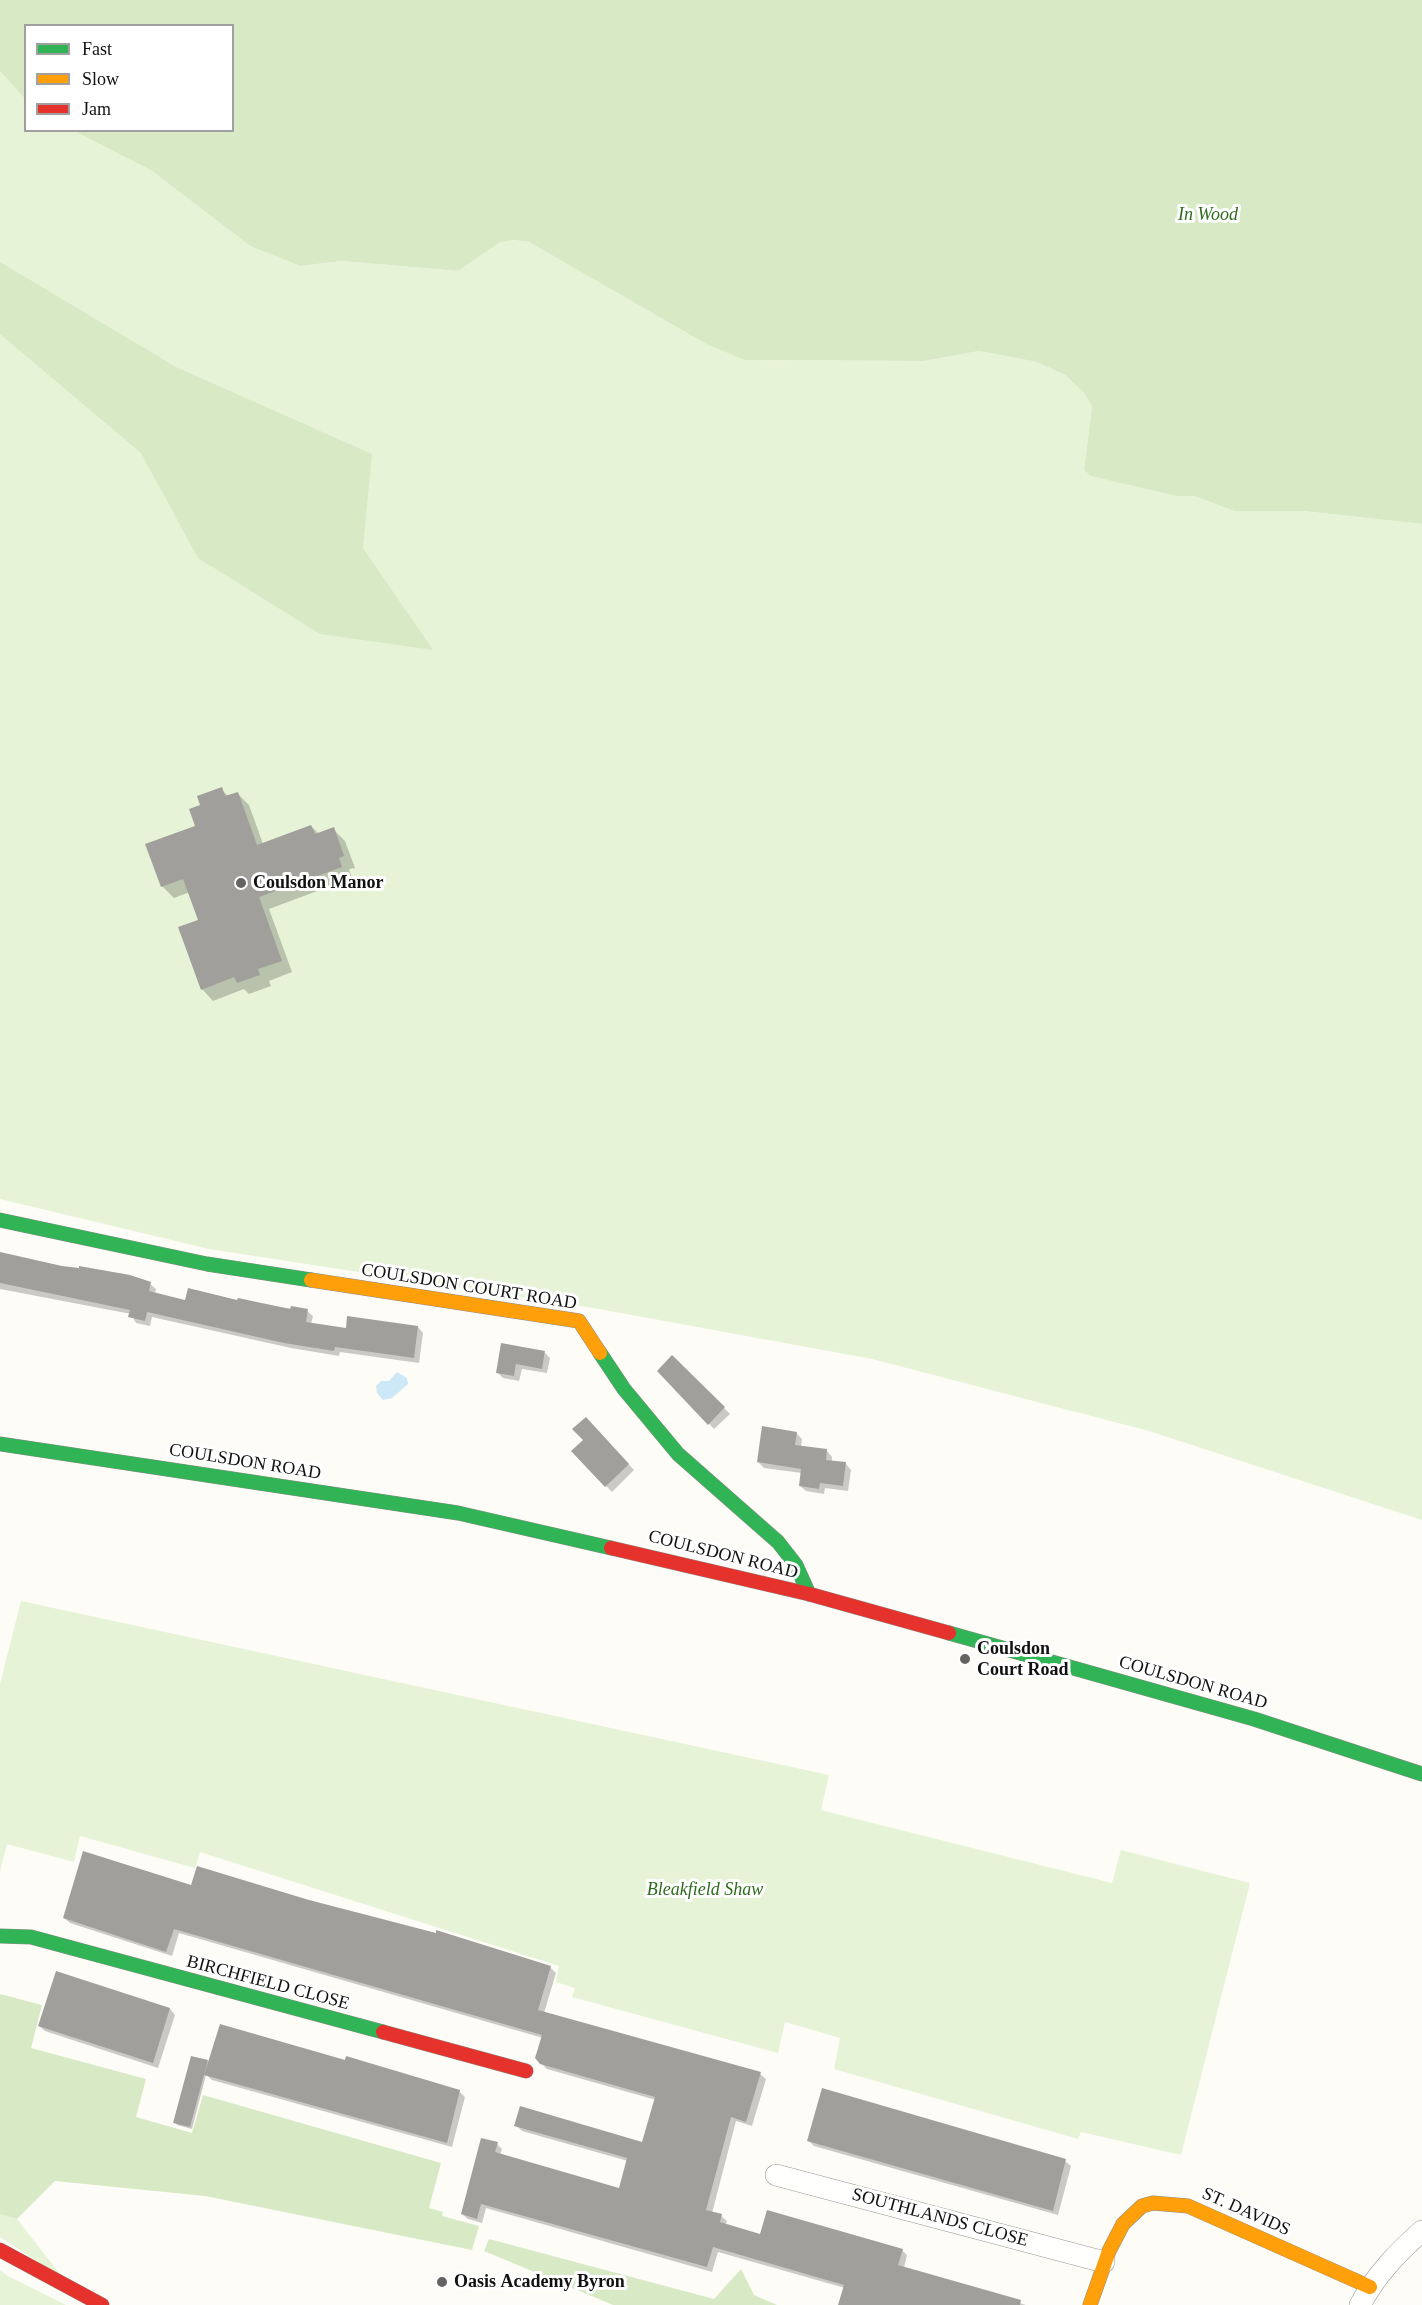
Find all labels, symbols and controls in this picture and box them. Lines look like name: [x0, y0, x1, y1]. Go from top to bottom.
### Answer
legend: [24, 24, 234, 132]
text: Fast: [82, 39, 112, 59]
text: Slow: [82, 69, 119, 89]
text: Jam: [82, 99, 111, 119]
park label: In Wood: [1178, 204, 1238, 226]
place label: Coulsdon Manor: [253, 872, 384, 894]
marker: Coulsdon Manor: [234, 876, 248, 890]
street label: COULSDON COURT ROAD: [360, 1259, 578, 1315]
street label: COULSDON ROAD: [168, 1439, 322, 1485]
street label: COULSDON ROAD: [646, 1526, 800, 1584]
place label: Coulsdon Court Road: [977, 1638, 1069, 1680]
street label: COULSDON ROAD: [1116, 1651, 1270, 1715]
marker: Coulsdon Court Road: [958, 1652, 972, 1666]
park label: Bleakfield Shaw: [647, 1879, 763, 1901]
street label: BIRCHFIELD CLOSE: [184, 1951, 352, 2015]
street label: ST. DAVIDS: [1199, 2183, 1293, 2241]
street label: SOUTHLANDS CLOSE: [850, 2184, 1030, 2252]
place label: Oasis Academy Byron: [454, 2271, 625, 2293]
marker: Oasis Academy Byron: [435, 2275, 449, 2289]

